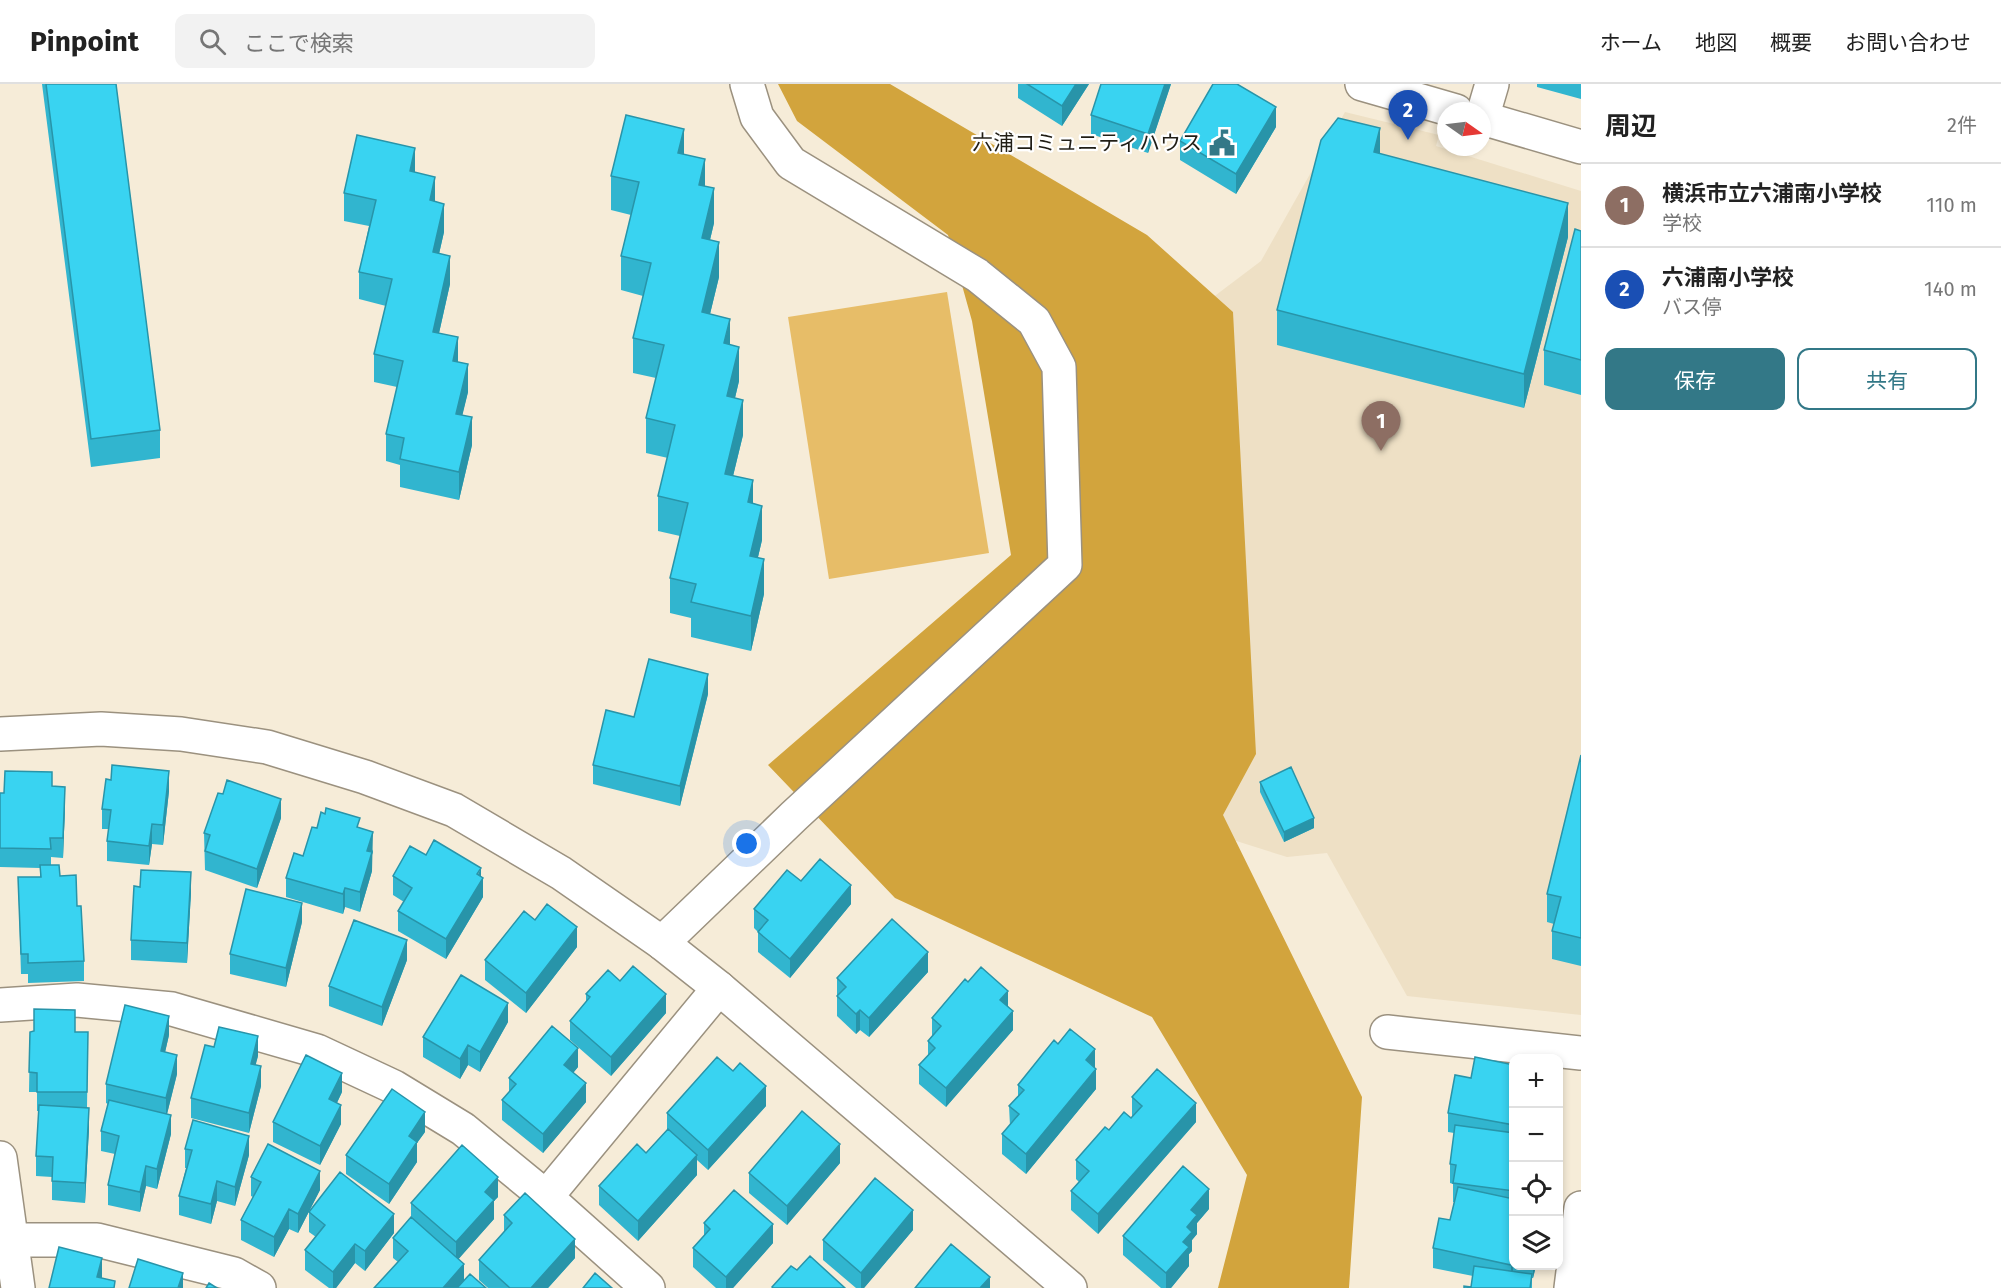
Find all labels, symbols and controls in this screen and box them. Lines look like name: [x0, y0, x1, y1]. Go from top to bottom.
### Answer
search box: [175, 14, 595, 68]
text: Pinpoint: [30, 25, 139, 58]
icon: search: [196, 25, 229, 58]
text: ここで検索: [244, 30, 354, 57]
text: ホーム: [1600, 30, 1662, 56]
text: 地図: [1695, 30, 1737, 56]
text: 概要: [1770, 30, 1812, 56]
text: お問い合わせ: [1845, 30, 1971, 56]
pin: 2: [1388, 91, 1428, 140]
north arrow: [1437, 102, 1491, 156]
text: 周辺: [1605, 111, 1657, 142]
text: 2件: [1947, 113, 1977, 137]
public building icon: 六浦コミュニティハウス: [1207, 128, 1237, 158]
place label: 六浦コミュニティハウス: [972, 130, 1202, 156]
text: 横浜市立六浦南小学校: [1662, 180, 1882, 207]
text: 1: [1620, 193, 1629, 217]
text: 110 m: [1926, 193, 1977, 217]
text: 学校: [1662, 211, 1702, 235]
text: 六浦南小学校: [1662, 264, 1794, 291]
text: 2: [1619, 277, 1630, 301]
text: 140 m: [1924, 277, 1977, 301]
text: バス停: [1662, 295, 1722, 319]
button: 保存: [1605, 348, 1785, 410]
button: 共有: [1797, 348, 1977, 410]
pin: 1: [1362, 402, 1400, 451]
your location: [732, 829, 761, 858]
map controls: [1509, 1054, 1563, 1270]
button: +: [1509, 1054, 1563, 1108]
button: −: [1509, 1108, 1563, 1162]
button: locate: [1509, 1162, 1563, 1216]
button: layers: [1509, 1216, 1563, 1270]

